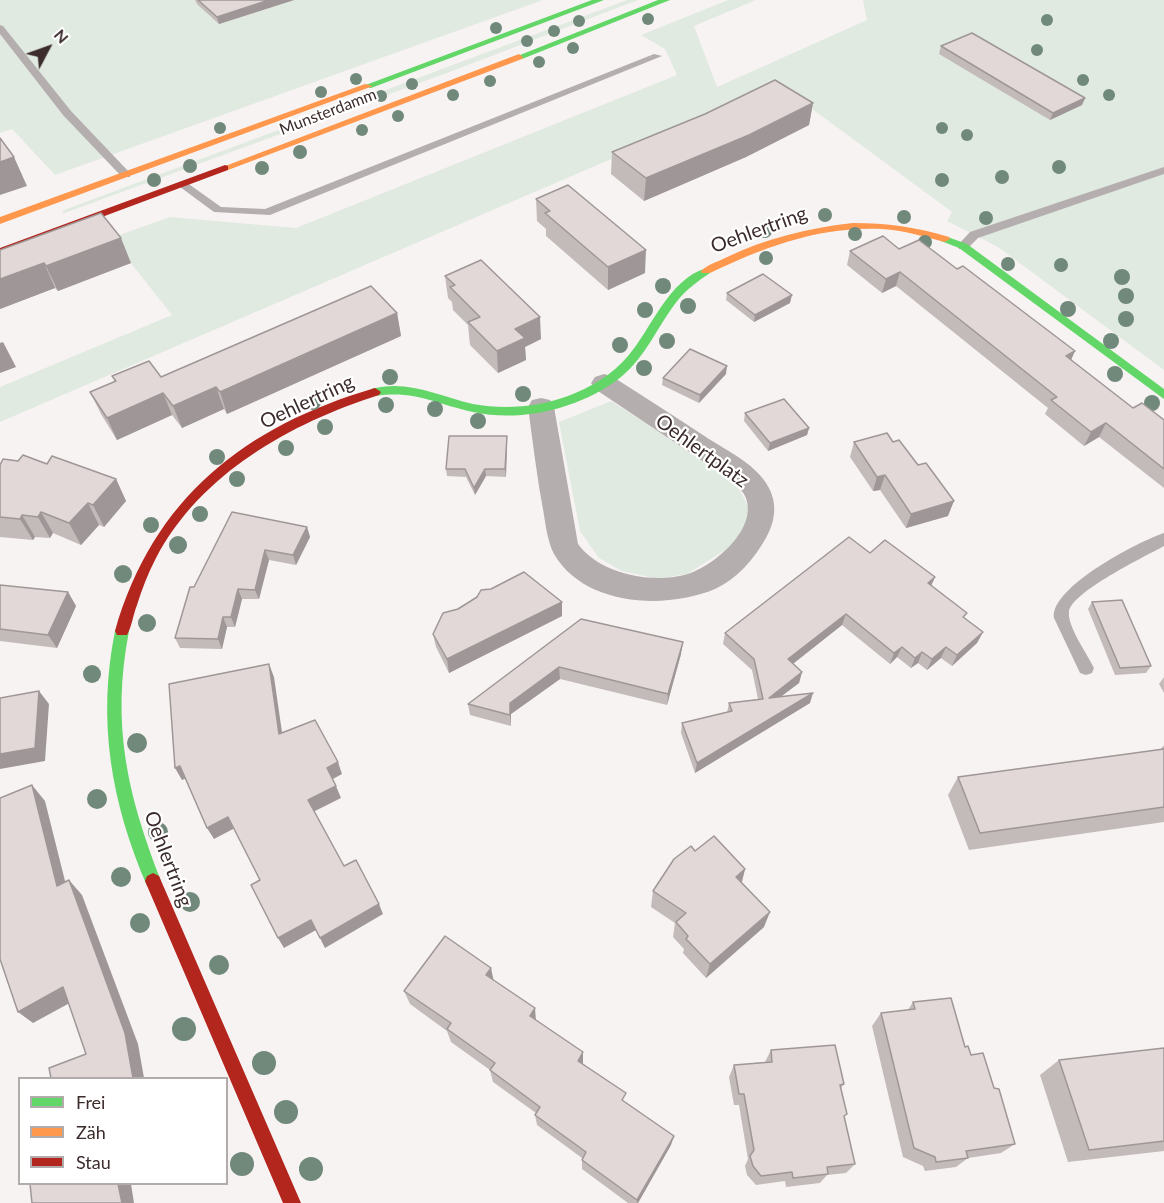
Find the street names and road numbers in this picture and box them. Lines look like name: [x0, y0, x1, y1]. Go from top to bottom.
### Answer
street label: Munsterdamm: [277, 85, 379, 139]
street label: Oehlertring: [707, 201, 811, 259]
street label: Oehlertring: [256, 370, 358, 434]
street label: Oehlertplatz: [651, 409, 753, 493]
street label: Oehlertring: [139, 808, 197, 910]

